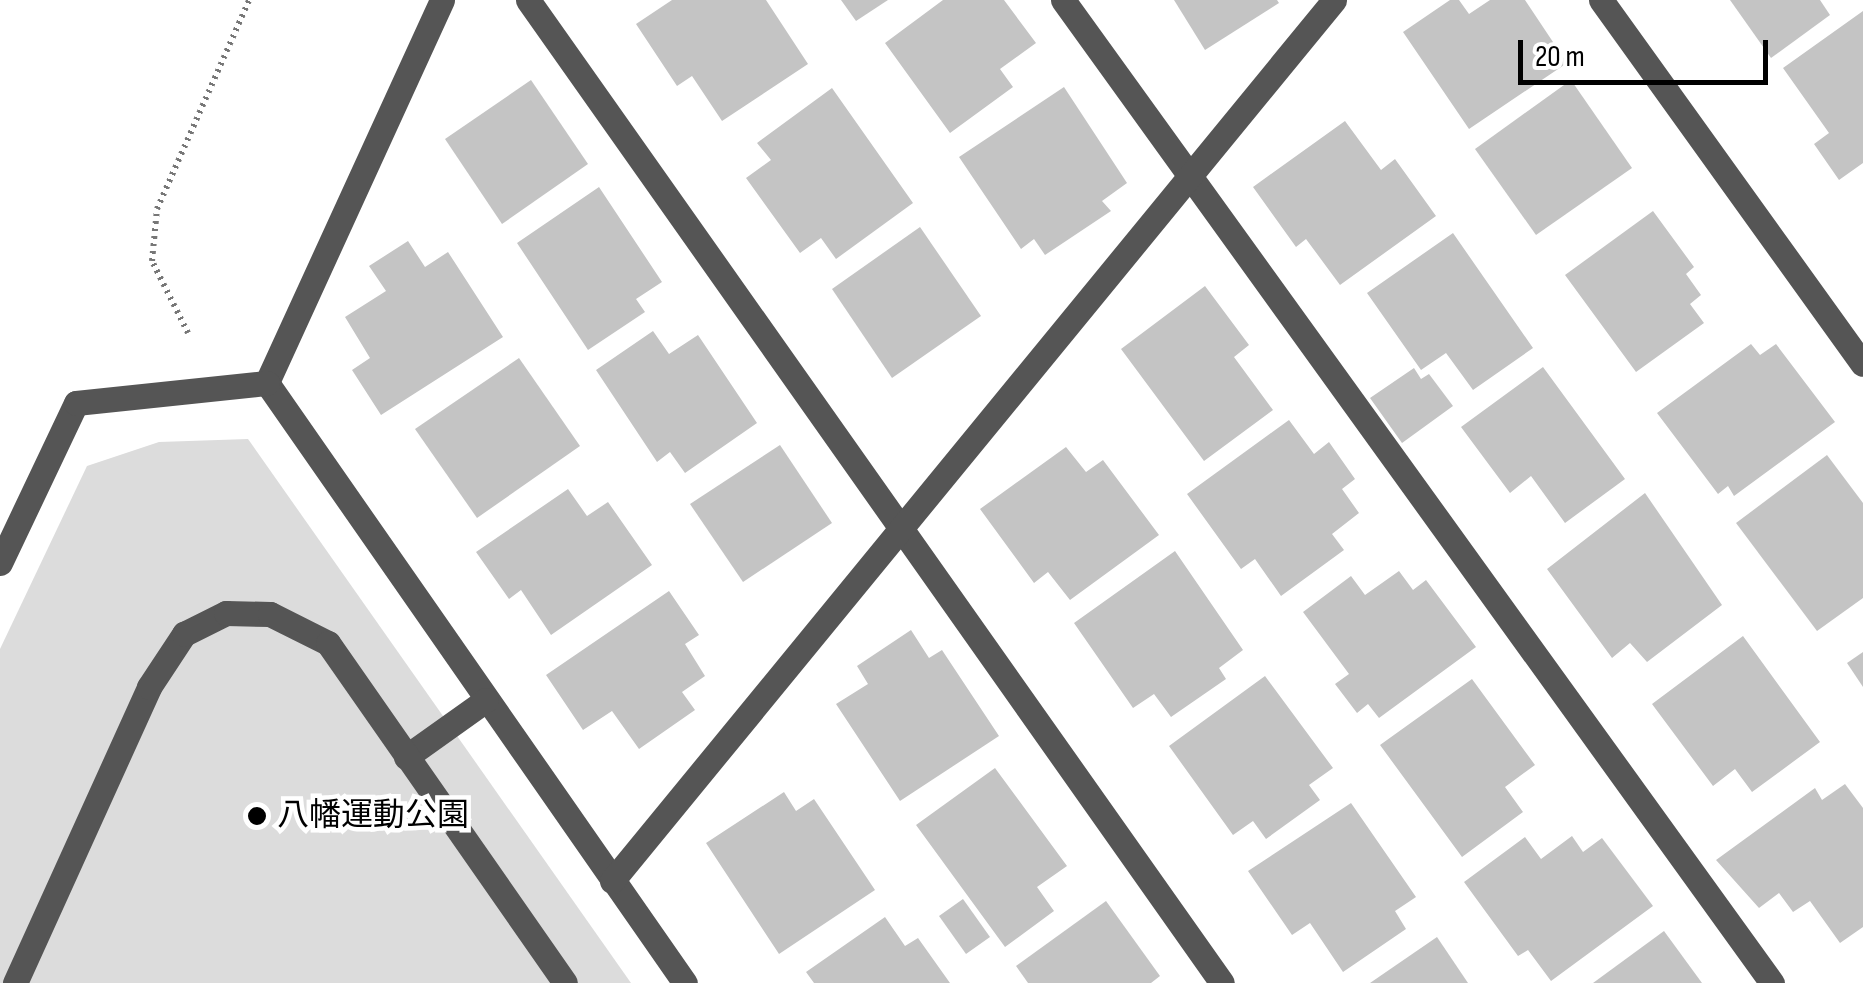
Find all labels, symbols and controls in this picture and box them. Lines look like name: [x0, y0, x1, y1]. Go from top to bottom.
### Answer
scale bar: [1523, 20, 1773, 82]
text: 20 m: [1535, 39, 1585, 75]
place label: 八幡運動公園: [277, 797, 469, 835]
marker: 八幡運動公園: [246, 805, 268, 827]

